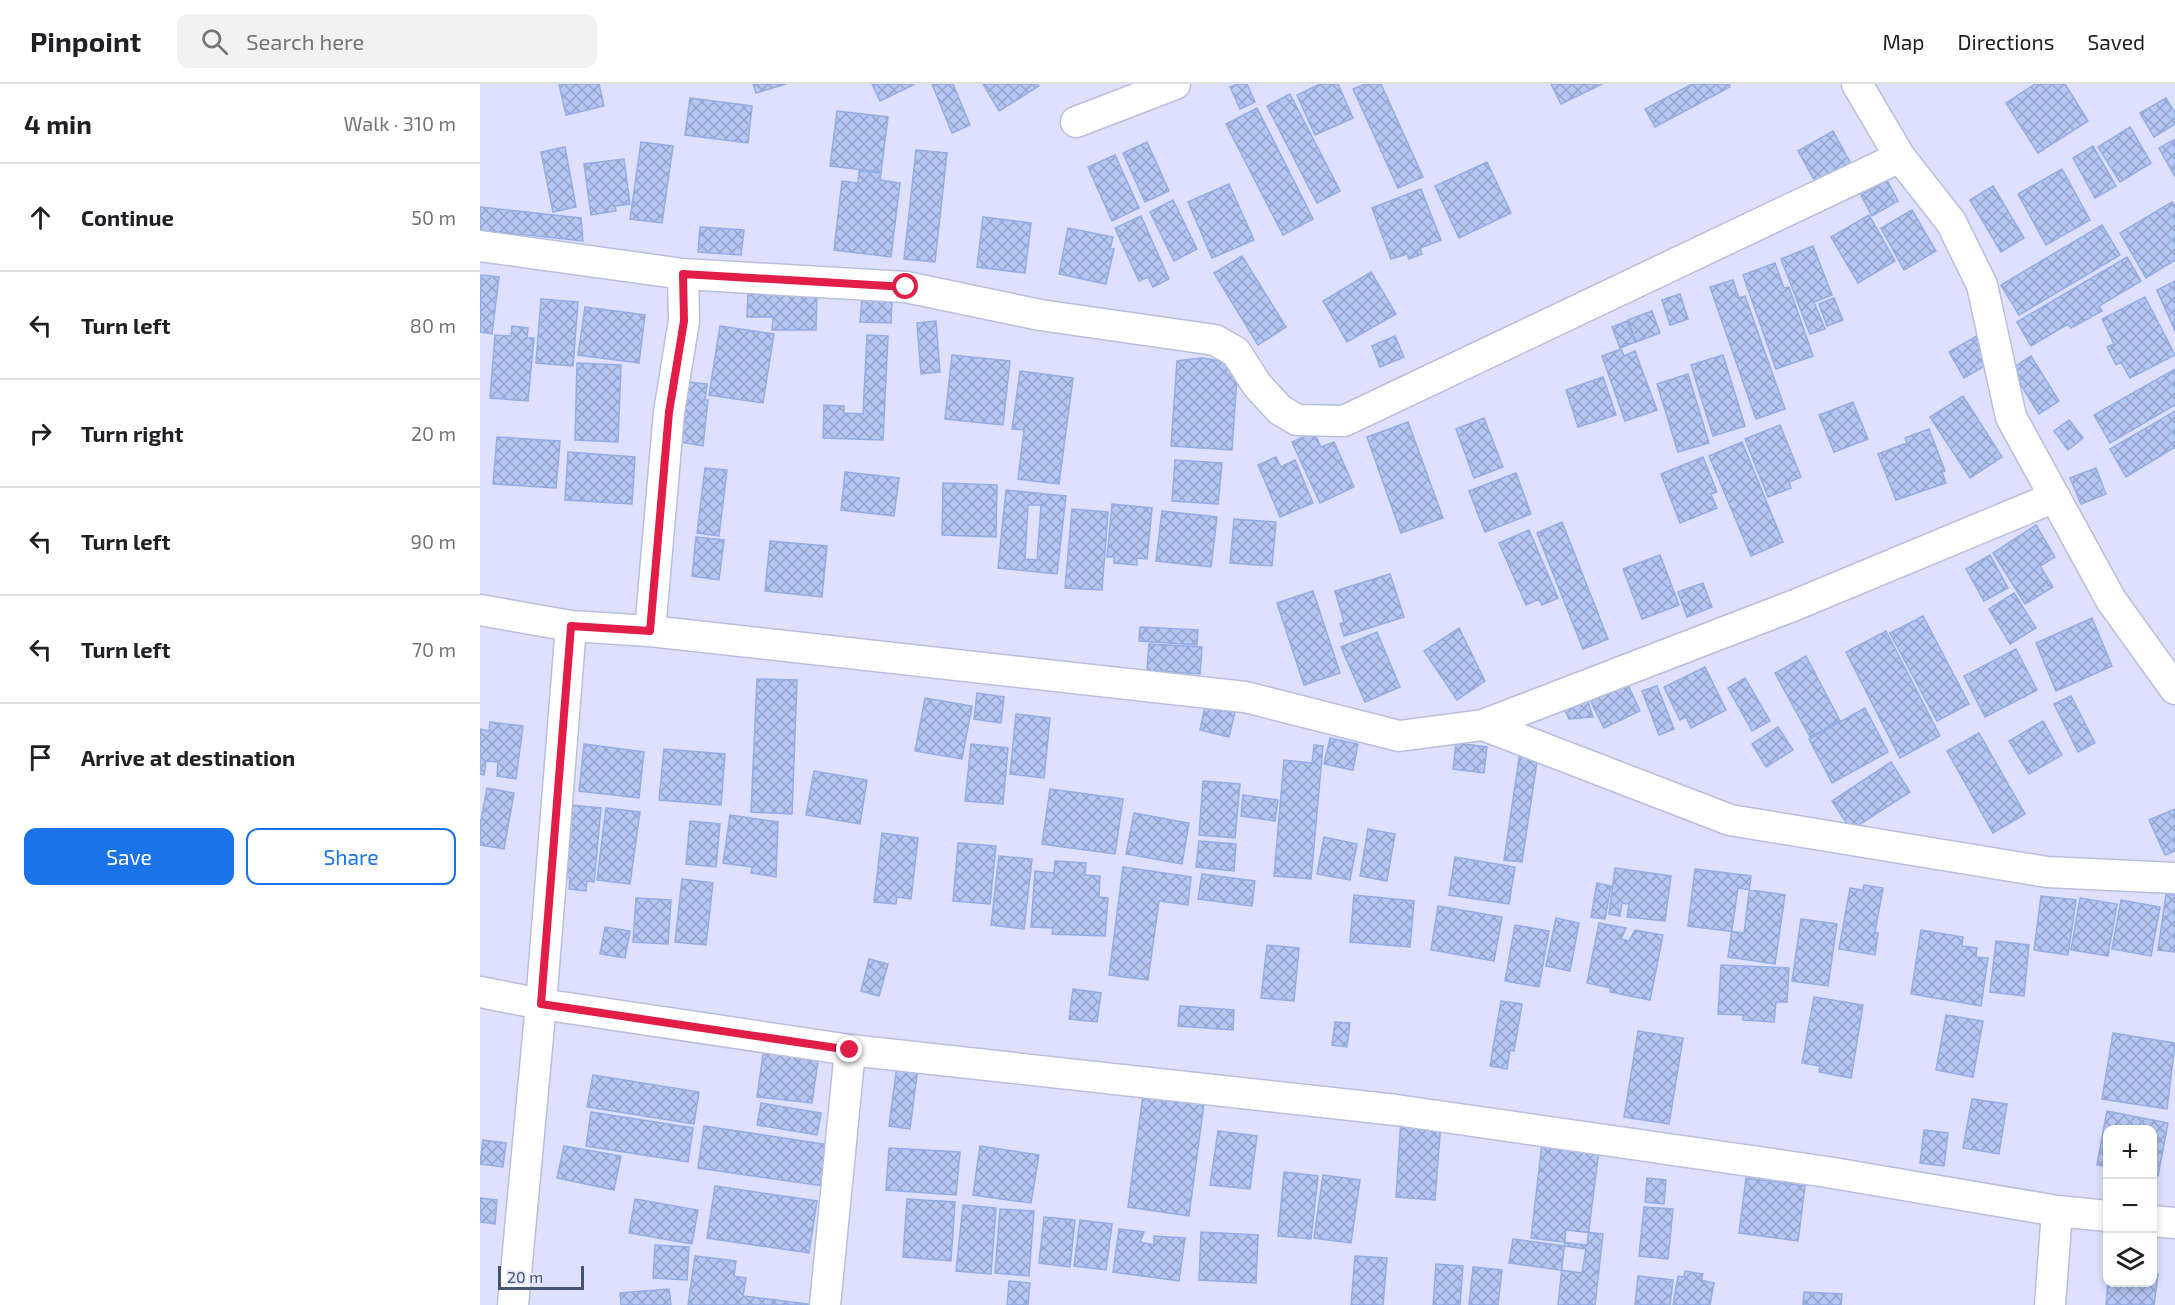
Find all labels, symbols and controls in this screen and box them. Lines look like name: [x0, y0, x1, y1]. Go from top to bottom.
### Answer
search box: [177, 14, 597, 68]
text: Pinpoint: [30, 24, 141, 58]
icon: search: [198, 25, 231, 58]
text: Search here: [246, 28, 364, 54]
text: Map: [1882, 29, 1925, 54]
text: Directions: [1958, 29, 2054, 54]
text: Saved: [2087, 29, 2145, 54]
text: 4 min: [24, 108, 92, 139]
text: Walk · 310 m: [344, 111, 456, 135]
icon: ahead: [24, 201, 57, 234]
text: Continue: [81, 204, 174, 230]
text: 50 m: [411, 205, 456, 229]
route start: [892, 273, 918, 299]
icon: left: [24, 309, 57, 342]
text: Turn left: [81, 312, 170, 338]
text: 80 m: [410, 313, 456, 337]
icon: right: [24, 417, 57, 450]
text: Turn right: [81, 420, 183, 446]
text: 20 m: [411, 421, 456, 445]
icon: left: [24, 525, 57, 558]
text: Turn left: [81, 528, 170, 554]
text: 90 m: [411, 529, 456, 553]
icon: left: [24, 633, 57, 666]
text: Turn left: [81, 636, 170, 662]
text: 70 m: [412, 637, 456, 661]
icon: arrive: [24, 741, 57, 774]
text: Arrive at destination: [81, 744, 295, 770]
button: Save: [24, 828, 234, 885]
button: Share: [246, 828, 456, 885]
route end: [836, 1036, 862, 1062]
map controls: [2103, 1125, 2157, 1287]
button: +: [2103, 1125, 2157, 1179]
button: −: [2103, 1179, 2157, 1233]
button: layers: [2103, 1233, 2157, 1287]
scale bar: [498, 1263, 584, 1290]
text: 20 m: [507, 1267, 543, 1286]

